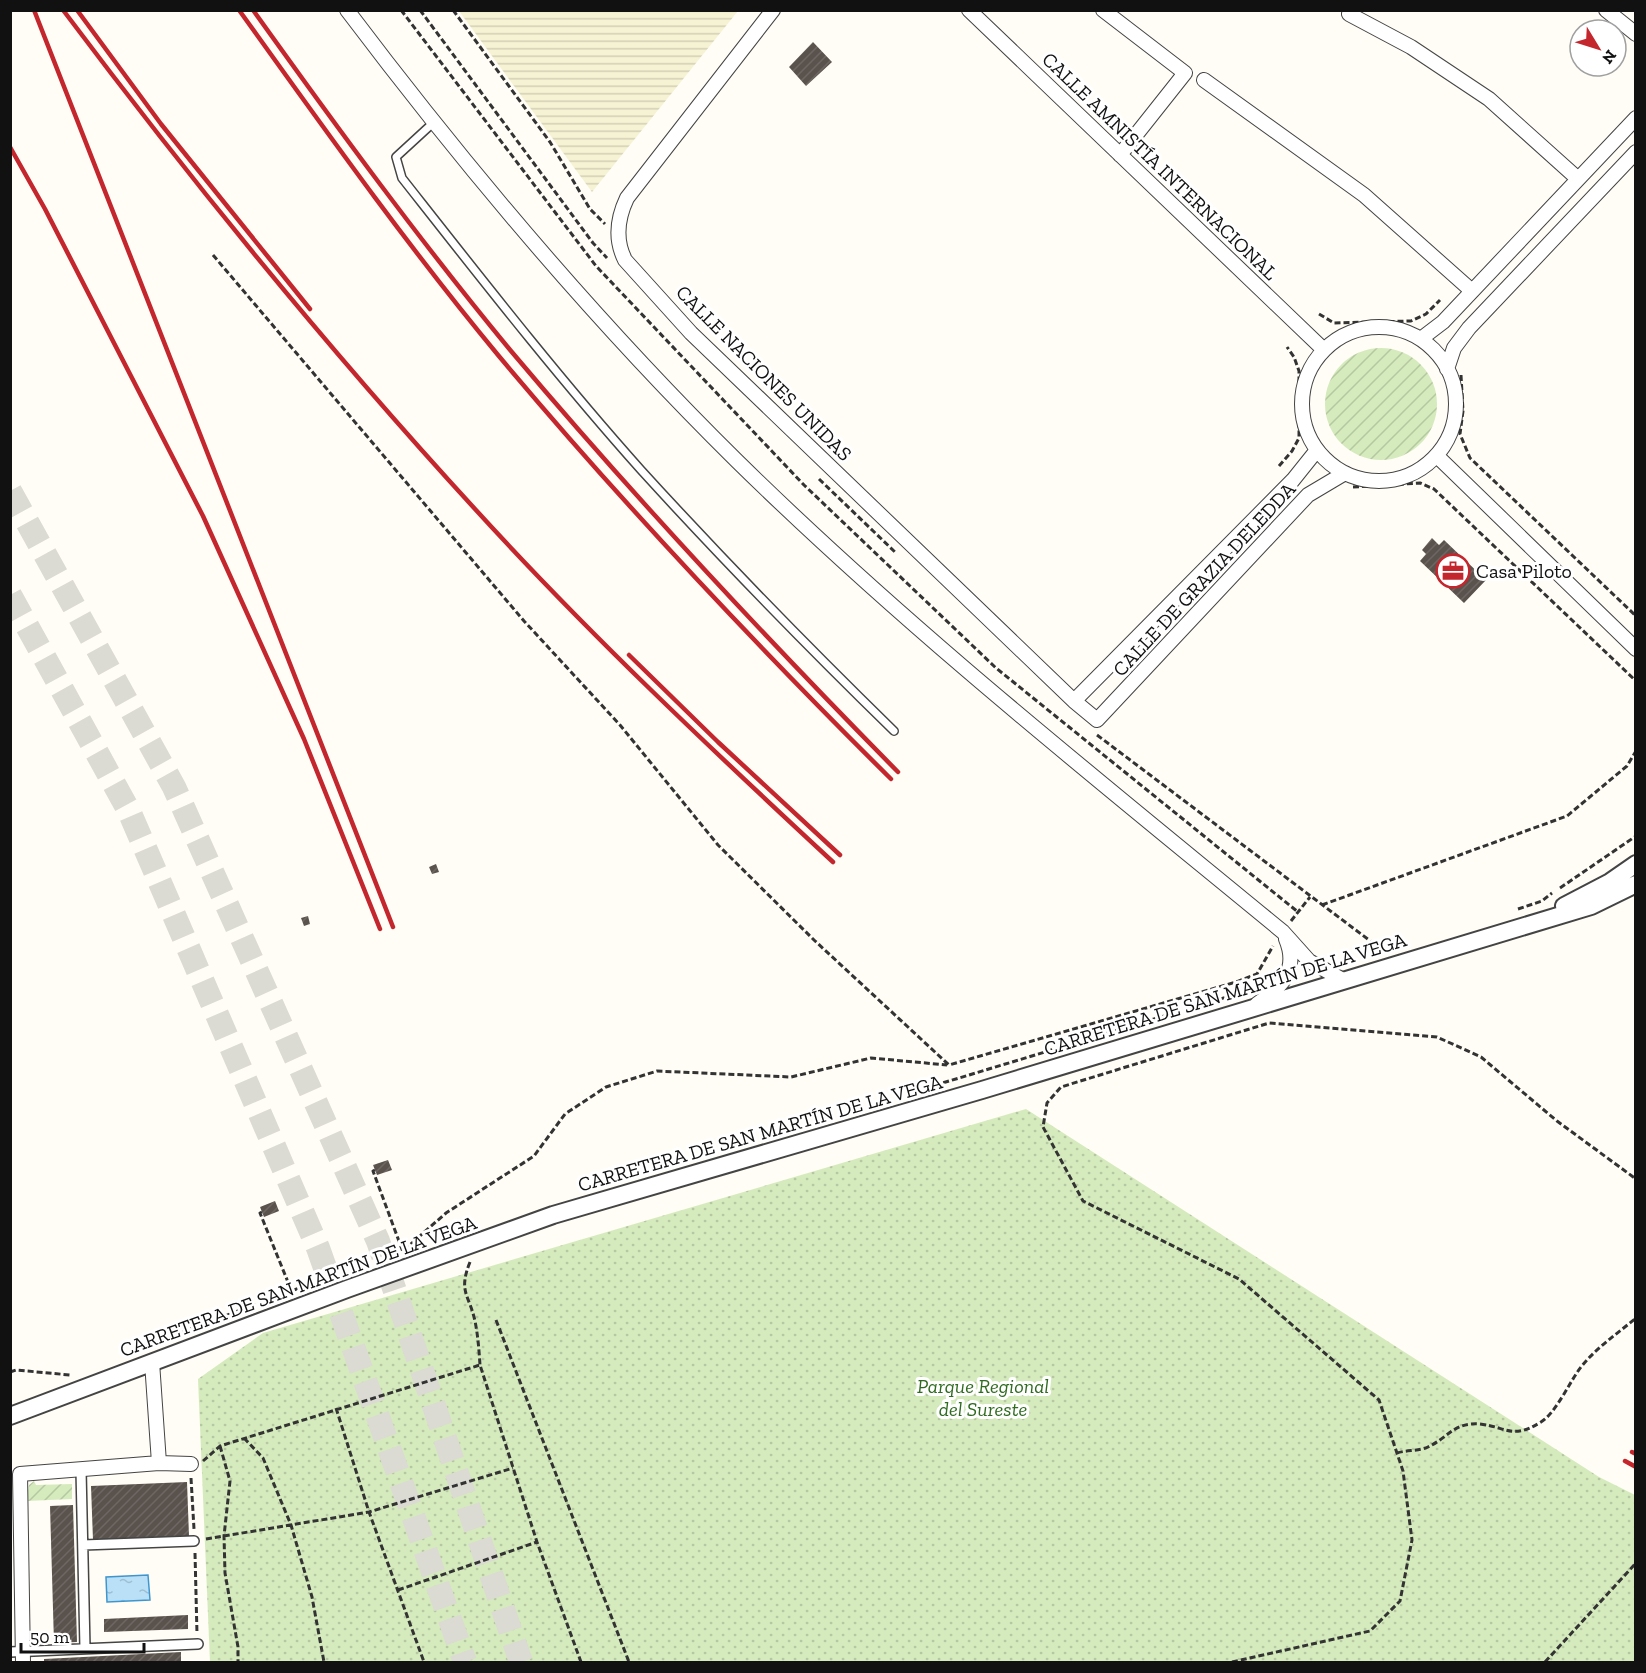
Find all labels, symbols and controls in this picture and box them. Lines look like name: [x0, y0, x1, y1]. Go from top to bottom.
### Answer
north arrow: [1568, 18, 1628, 78]
text: N: [1598, 46, 1621, 68]
street label: CALLE AMNISTÍA INTERNACIONAL: [1037, 47, 1283, 285]
street label: CALLE NACIONES UNIDAS: [671, 280, 857, 466]
street label: CALLE DE GRAZIA DELEDDA: [1108, 476, 1301, 681]
office icon: Casa Piloto: [1435, 553, 1471, 589]
place label: Casa Piloto: [1476, 559, 1572, 583]
street label: CARRETERA DE SAN MARTÍN DE LA VEGA: [1041, 927, 1410, 1061]
street label: CARRETERA DE SAN MARTÍN DE LA VEGA: [575, 1069, 946, 1197]
street label: CARRETERA DE SAN MARTÍN DE LA VEGA: [116, 1210, 481, 1362]
park label: Parque Regional del Sureste: [917, 1374, 1049, 1421]
scale bar: [21, 1616, 144, 1654]
text: 50 m: [30, 1626, 70, 1648]

